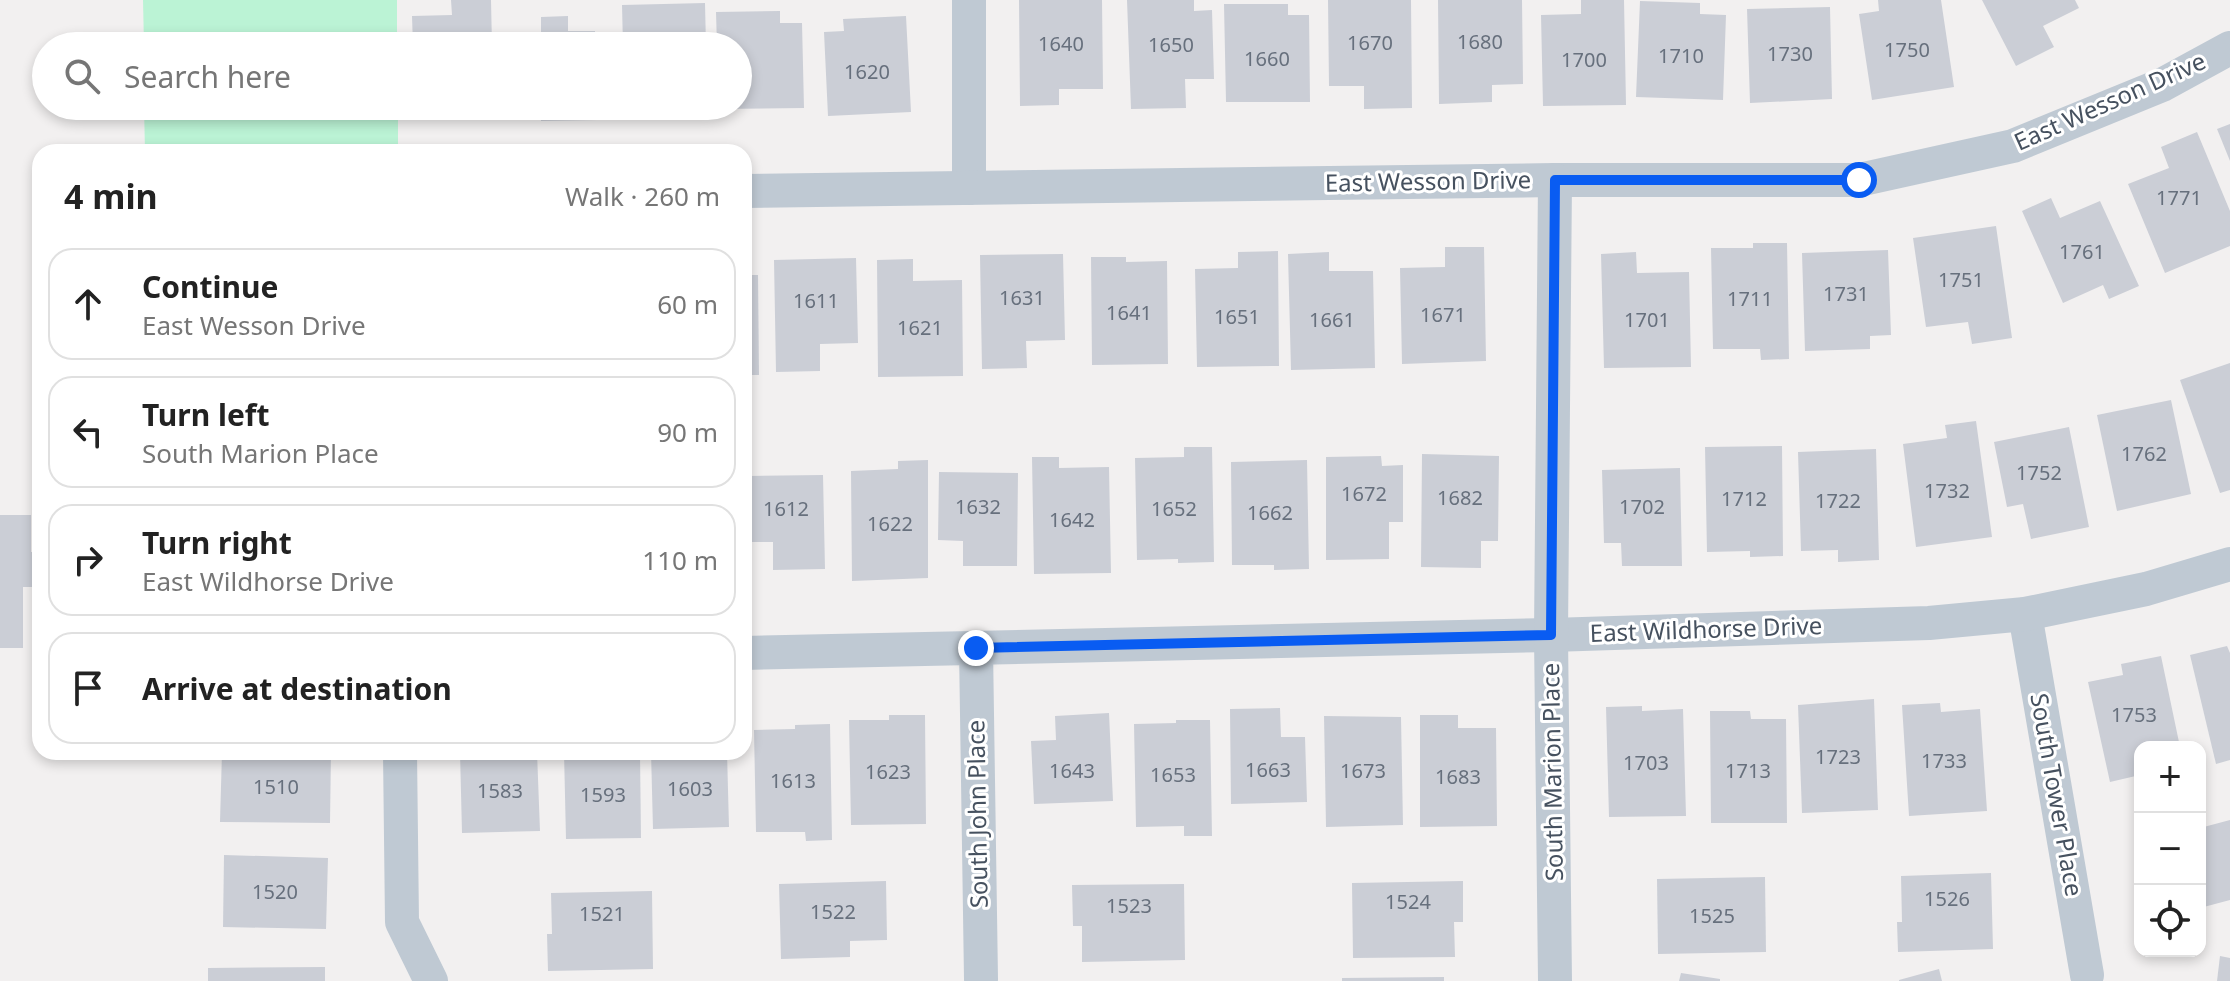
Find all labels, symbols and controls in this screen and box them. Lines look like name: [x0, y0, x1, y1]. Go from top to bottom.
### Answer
house number: 1680: [1457, 28, 1503, 55]
house number: 1670: [1347, 29, 1393, 56]
house number: 1640: [1038, 30, 1084, 57]
house number: 1650: [1148, 31, 1194, 58]
search box: [32, 32, 752, 120]
house number: 1750: [1884, 36, 1930, 63]
house number: 1730: [1767, 40, 1813, 67]
house number: 1710: [1658, 42, 1704, 69]
street label: East Wesson Drive: [2008, 44, 2210, 158]
house number: 1660: [1244, 45, 1290, 72]
house number: 1700: [1561, 46, 1607, 73]
icon: search: [60, 54, 104, 98]
text: Search here: [124, 56, 291, 97]
house number: 1620: [844, 58, 890, 85]
street label: East Wesson Drive: [1324, 162, 1532, 199]
route start: [1841, 162, 1877, 198]
text: 4 min: [64, 173, 158, 219]
text: Walk · 260 m: [565, 178, 720, 214]
house number: 1771: [2156, 184, 2202, 211]
house number: 1761: [2059, 238, 2105, 265]
text: Continue: [142, 266, 278, 307]
house number: 1751: [1938, 266, 1984, 293]
house number: 1731: [1823, 280, 1869, 307]
icon: ahead: [66, 282, 110, 326]
house number: 1631: [999, 284, 1045, 311]
house number: 1711: [1727, 285, 1773, 312]
text: 60 m: [657, 286, 718, 322]
house number: 1611: [793, 287, 839, 314]
house number: 1641: [1106, 299, 1152, 326]
house number: 1671: [1420, 301, 1466, 328]
house number: 1651: [1214, 303, 1260, 330]
house number: 1661: [1309, 306, 1355, 333]
house number: 1701: [1624, 306, 1670, 333]
text: East Wesson Drive: [142, 307, 366, 343]
house number: 1621: [897, 314, 943, 341]
text: Turn left: [142, 394, 270, 435]
icon: left: [66, 410, 110, 454]
text: 90 m: [657, 414, 718, 450]
text: South Marion Place: [142, 435, 379, 471]
house number: 1762: [2121, 440, 2167, 467]
house number: 1752: [2016, 459, 2062, 486]
house number: 1732: [1924, 477, 1970, 504]
house number: 1672: [1341, 480, 1387, 507]
house number: 1682: [1437, 484, 1483, 511]
house number: 1712: [1721, 485, 1767, 512]
house number: 1722: [1815, 487, 1861, 514]
house number: 1632: [955, 493, 1001, 520]
house number: 1702: [1619, 493, 1665, 520]
house number: 1612: [763, 495, 809, 522]
house number: 1652: [1151, 495, 1197, 522]
house number: 1662: [1247, 499, 1293, 526]
house number: 1642: [1049, 506, 1095, 533]
house number: 1622: [867, 510, 913, 537]
text: Turn right: [142, 522, 292, 563]
icon: right: [66, 538, 110, 582]
text: 110 m: [642, 542, 718, 578]
text: East Wildhorse Drive: [142, 563, 394, 599]
street label: East Wildhorse Drive: [1589, 608, 1823, 649]
route end: [958, 630, 994, 666]
street label: South Marion Place: [1533, 663, 1570, 882]
icon: arrive: [66, 666, 110, 710]
text: Arrive at destination: [142, 668, 452, 709]
street label: South Tower Place: [2023, 691, 2092, 899]
house number: 1753: [2111, 701, 2157, 728]
street label: South John Place: [958, 720, 995, 909]
map controls: [2134, 741, 2206, 957]
button: +: [2134, 741, 2206, 813]
house number: 1723: [1815, 743, 1861, 770]
house number: 1733: [1921, 747, 1967, 774]
house number: 1703: [1623, 749, 1669, 776]
house number: 1663: [1245, 756, 1291, 783]
house number: 1643: [1049, 757, 1095, 784]
house number: 1673: [1340, 757, 1386, 784]
house number: 1713: [1725, 757, 1771, 784]
house number: 1623: [865, 758, 911, 785]
house number: 1653: [1150, 761, 1196, 788]
house number: 1683: [1435, 763, 1481, 790]
house number: 1613: [770, 767, 816, 794]
house number: 1510: [253, 773, 299, 800]
house number: 1603: [667, 775, 713, 802]
house number: 1583: [477, 777, 523, 804]
house number: 1593: [580, 781, 626, 808]
button: −: [2134, 813, 2206, 885]
house number: 1520: [252, 878, 298, 905]
house number: 1526: [1924, 885, 1970, 912]
button: locate: [2134, 885, 2206, 957]
house number: 1524: [1385, 888, 1431, 915]
house number: 1523: [1106, 892, 1152, 919]
house number: 1522: [810, 898, 856, 925]
house number: 1521: [579, 900, 625, 927]
house number: 1525: [1689, 902, 1735, 929]

